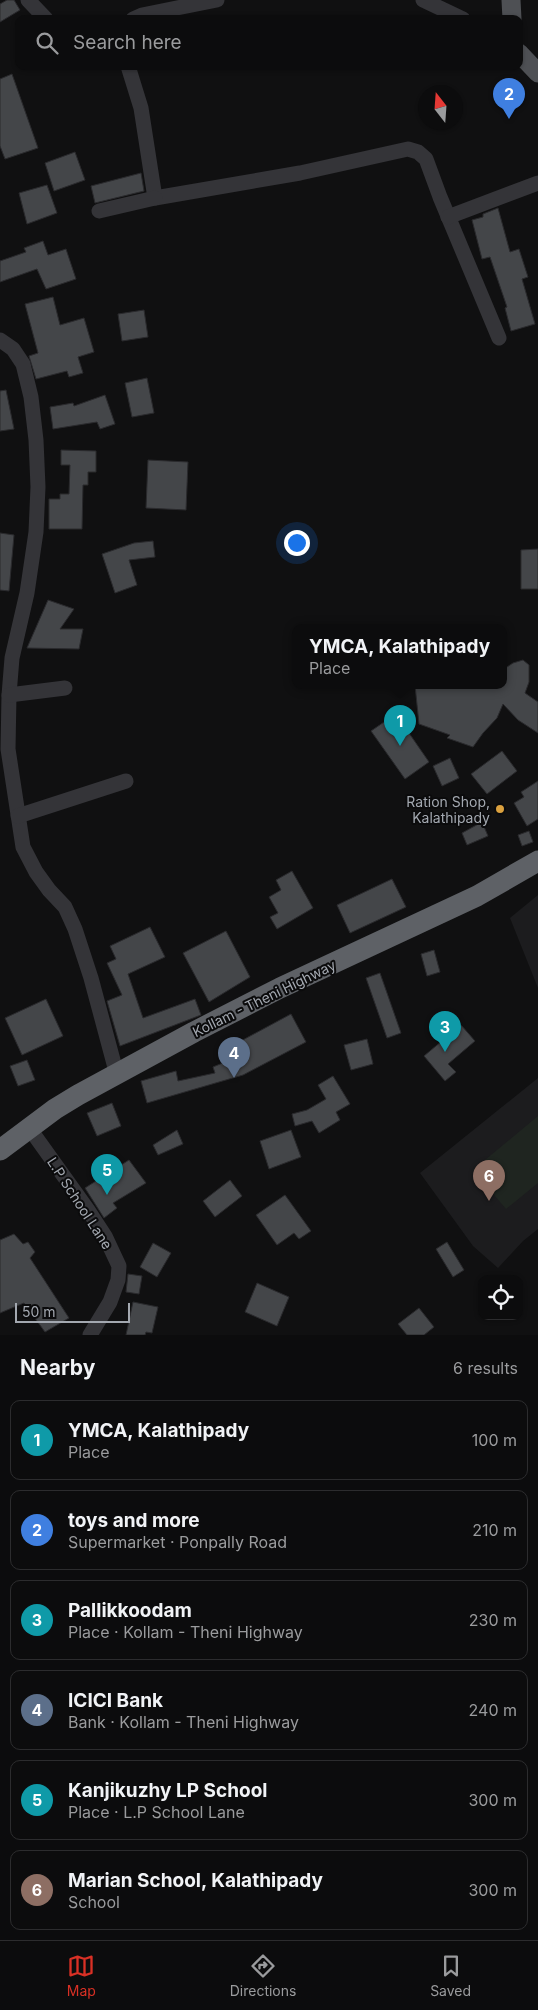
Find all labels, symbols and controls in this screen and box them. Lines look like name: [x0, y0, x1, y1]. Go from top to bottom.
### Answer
search box: [15, 15, 523, 70]
icon: search: [33, 29, 61, 57]
text: Search here: [73, 31, 182, 54]
pin: 2: [493, 78, 525, 119]
north arrow: [418, 85, 463, 130]
your location: [284, 530, 310, 556]
popup: [292, 624, 507, 689]
text: YMCA, Kalathipady: [309, 635, 490, 658]
text: Place: [309, 658, 350, 678]
pin: 1: [384, 705, 416, 746]
place label: Ration Shop, Kalathipady: [406, 793, 490, 826]
marker: Ration Shop, Kalathipady: [494, 803, 506, 815]
street label: Kollam - Theni Highway: [190, 956, 338, 1040]
pin: 3: [429, 1011, 461, 1052]
pin: 4: [218, 1037, 250, 1078]
street label: L.P School Lane: [44, 1154, 116, 1252]
pin: 5: [91, 1154, 123, 1195]
pin: 6: [473, 1160, 505, 1201]
map controls: [478, 1275, 523, 1320]
button: locate: [478, 1275, 523, 1320]
scale bar: [15, 1300, 130, 1323]
text: 50 m: [22, 1303, 56, 1320]
text: Nearby: [20, 1355, 95, 1380]
text: 6 results: [453, 1358, 518, 1378]
text: YMCA, Kalathipady: [68, 1419, 249, 1442]
text: 1: [34, 1430, 40, 1450]
text: 100 m: [472, 1430, 517, 1450]
text: Place: [68, 1442, 110, 1462]
text: toys and more: [68, 1509, 200, 1532]
text: 2: [32, 1520, 42, 1540]
text: 210 m: [472, 1520, 517, 1540]
text: Supermarket · Ponpally Road: [68, 1532, 287, 1552]
text: Pallikkoodam: [68, 1599, 192, 1622]
text: 3: [32, 1610, 42, 1630]
text: 230 m: [469, 1610, 517, 1630]
text: Place · Kollam - Theni Highway: [68, 1622, 303, 1642]
text: ICICI Bank: [68, 1689, 163, 1712]
text: 4: [32, 1700, 42, 1720]
text: 240 m: [469, 1700, 517, 1720]
text: Bank · Kollam - Theni Highway: [68, 1712, 299, 1732]
text: Kanjikuzhy LP School: [68, 1779, 267, 1802]
text: 5: [32, 1790, 42, 1810]
text: 300 m: [468, 1790, 517, 1810]
text: Place · L.P School Lane: [68, 1802, 245, 1822]
text: Marian School, Kalathipady: [68, 1869, 323, 1892]
text: 6: [32, 1880, 42, 1900]
text: 300 m: [468, 1880, 517, 1900]
text: School: [68, 1892, 120, 1912]
tab: Map: [67, 1952, 96, 1999]
tab: Directions: [230, 1952, 296, 1999]
tab: Saved: [430, 1952, 471, 1999]

